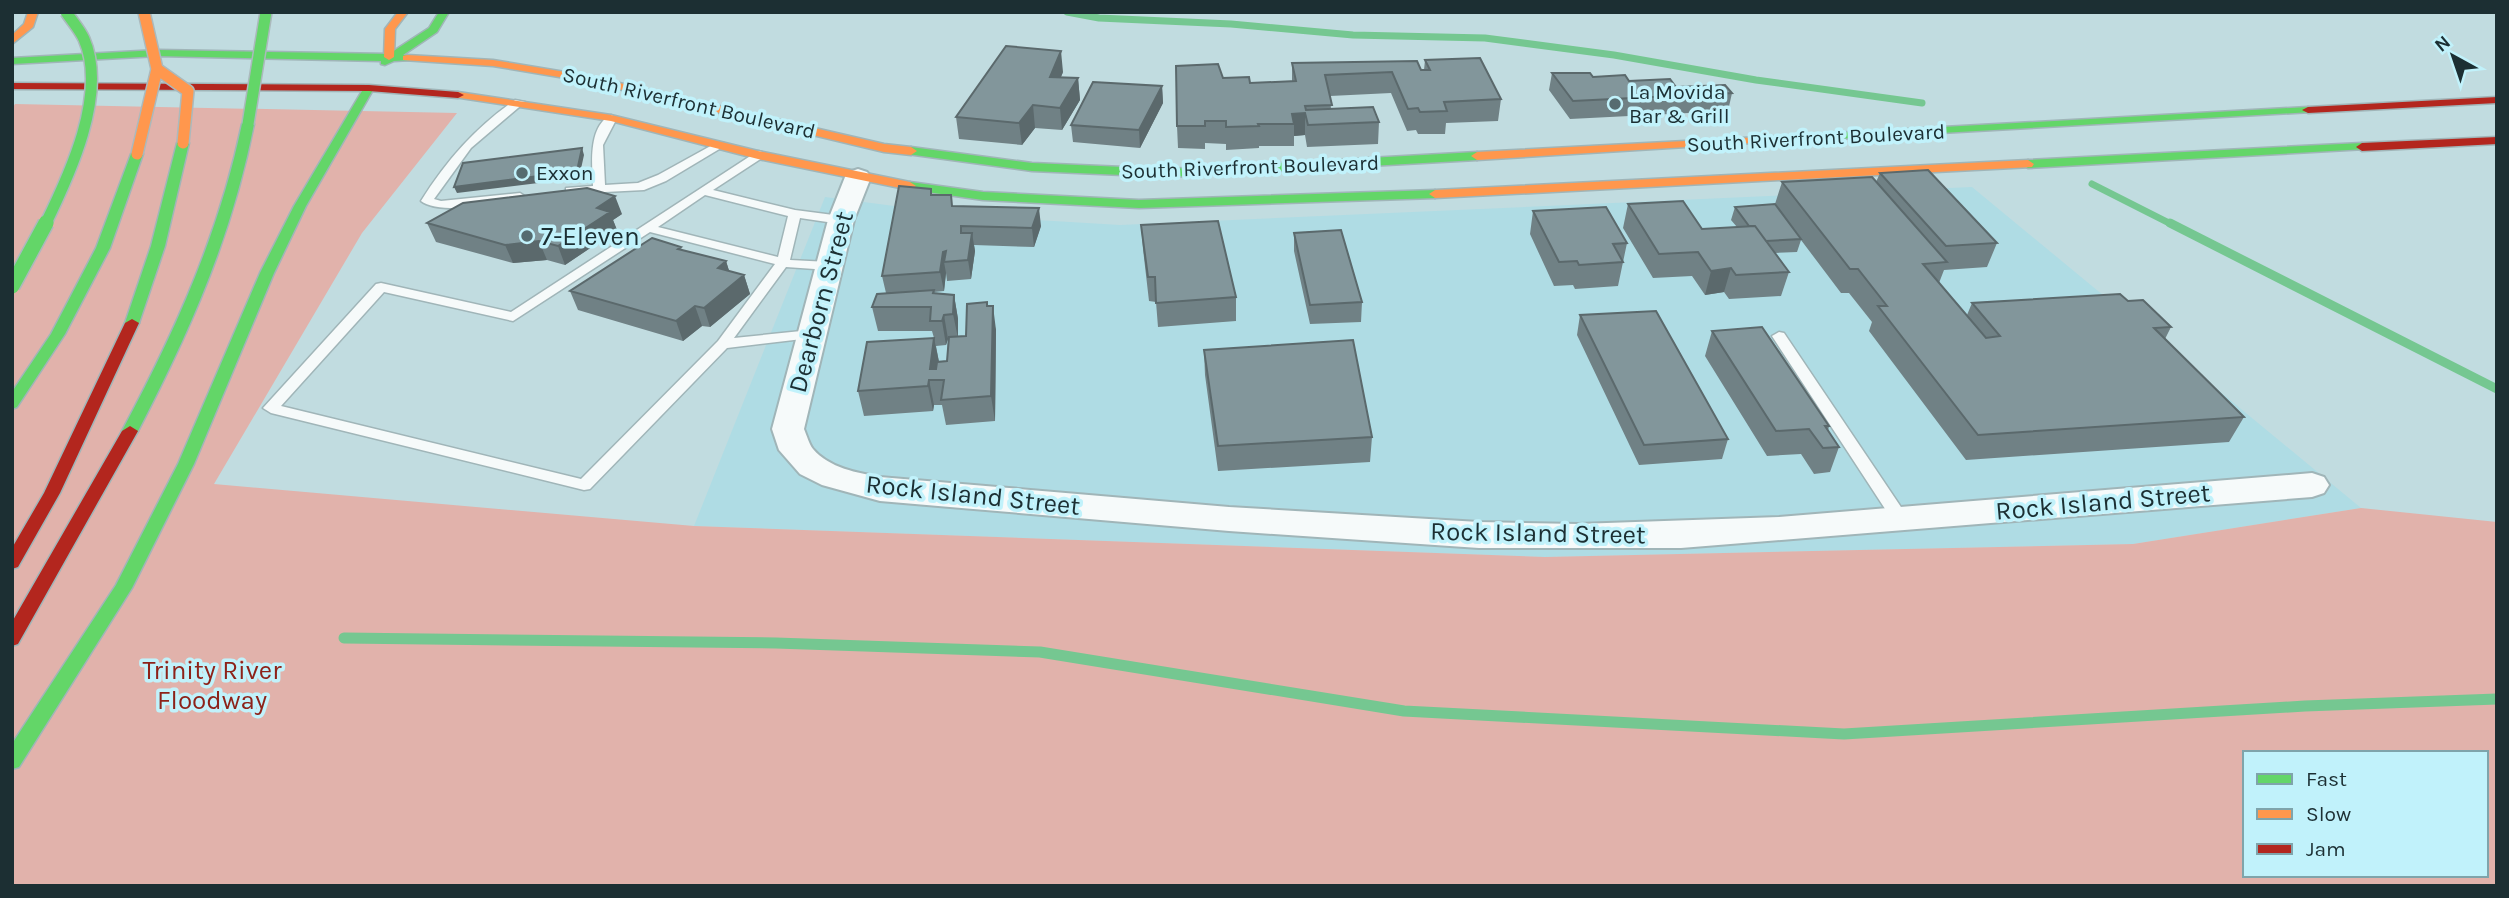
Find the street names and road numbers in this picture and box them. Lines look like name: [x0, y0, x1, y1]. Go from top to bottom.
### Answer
street label: South Riverfront Boulevard: [560, 62, 818, 144]
street label: South Riverfront Boulevard: [1686, 119, 1946, 157]
street label: South Riverfront Boulevard: [1120, 150, 1380, 184]
street label: Dearborn Street: [782, 208, 860, 396]
street label: Rock Island Street: [864, 468, 1082, 522]
street label: Rock Island Street: [1994, 477, 2212, 527]
street label: Rock Island Street: [1430, 516, 1646, 550]

